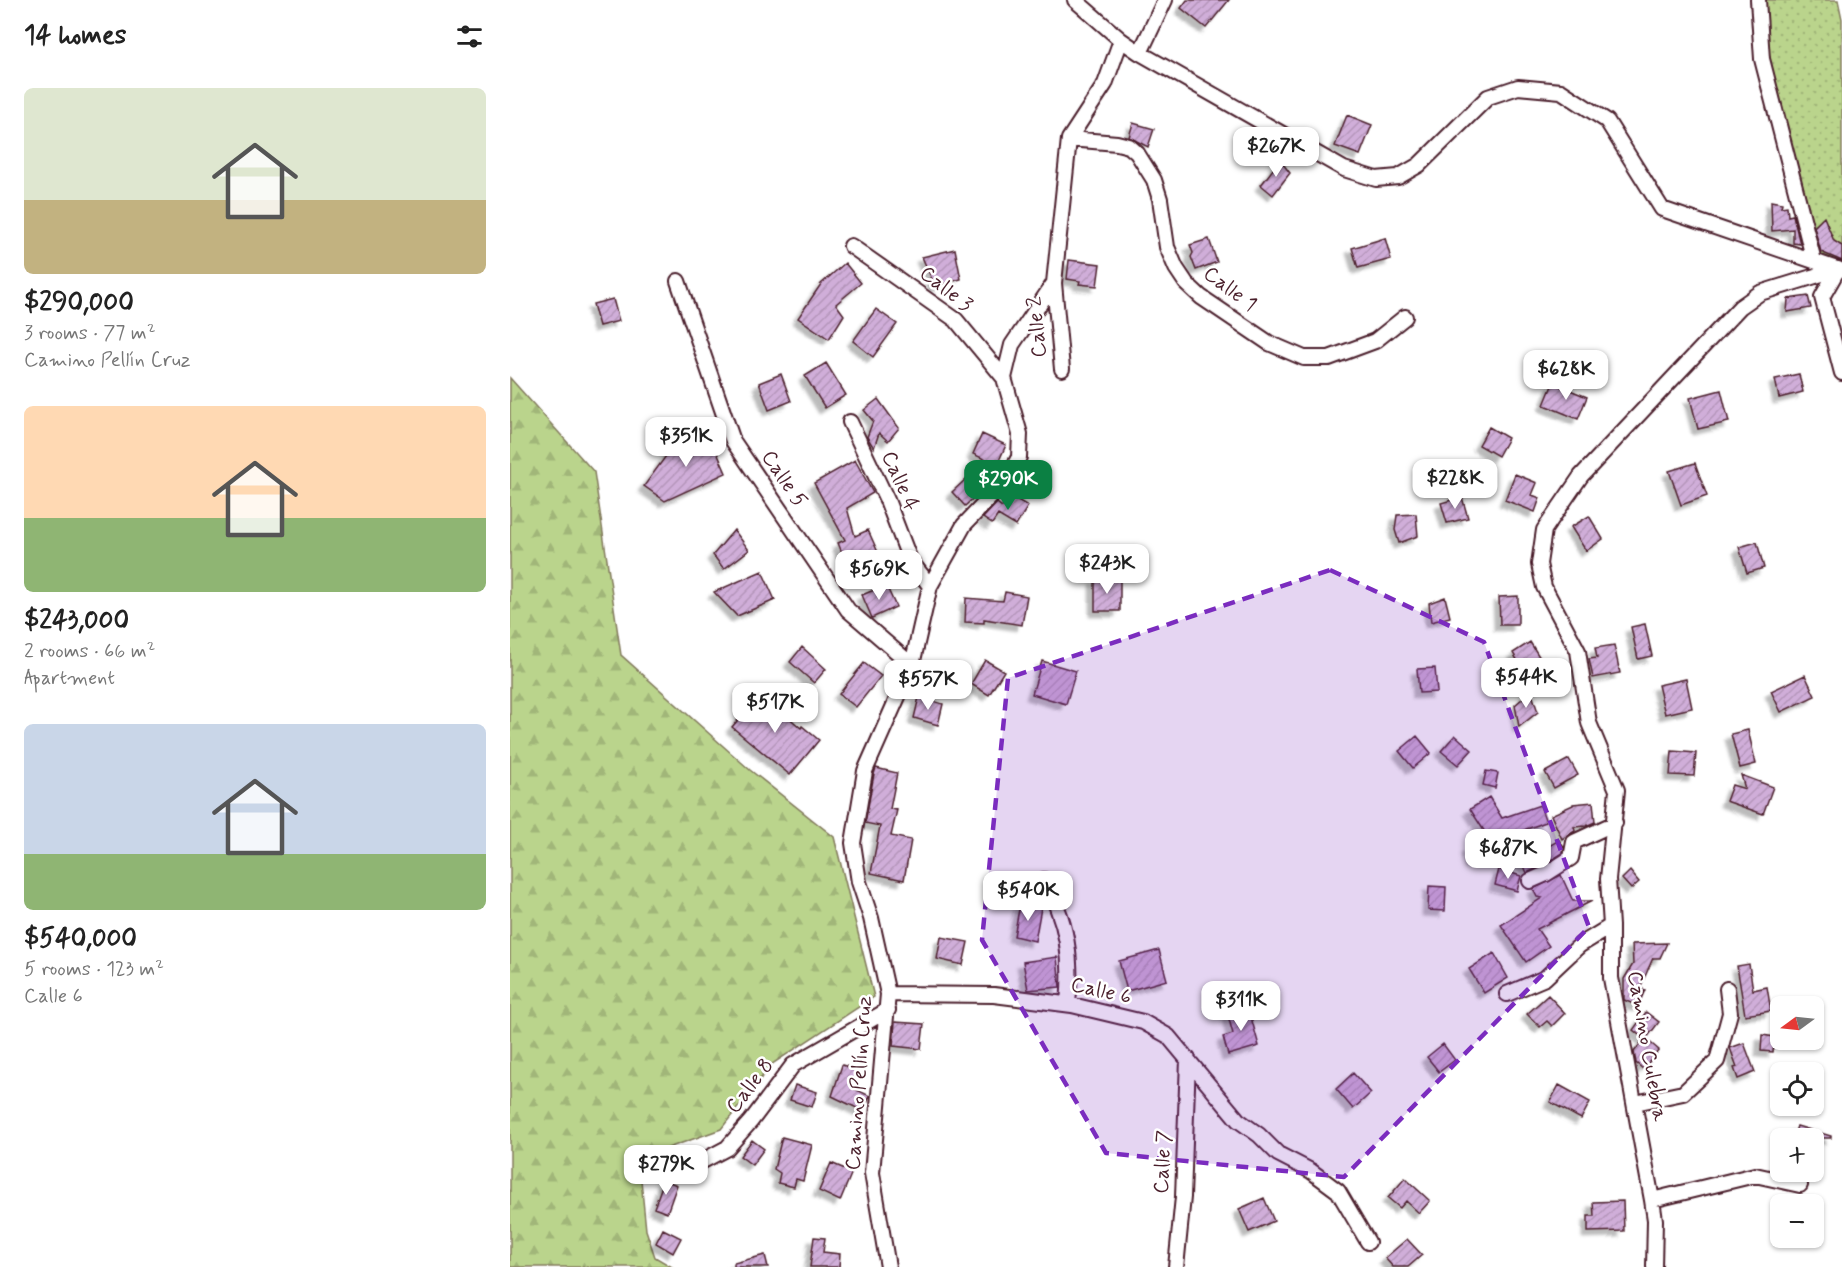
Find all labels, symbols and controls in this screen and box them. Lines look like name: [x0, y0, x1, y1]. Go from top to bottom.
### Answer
text: 14 homes: [24, 19, 126, 53]
icon: filters: [453, 20, 486, 53]
icon: home: [201, 127, 309, 235]
pin: $267K: [1234, 127, 1318, 178]
text: $267K: [1247, 133, 1305, 160]
street label: Calle 3: [914, 259, 979, 319]
street label: Calle 1: [1198, 260, 1262, 318]
text: $290,000: [24, 286, 134, 320]
street label: Calle 2: [1020, 295, 1054, 359]
text: 3 rooms · 77 m²: [24, 320, 156, 347]
text: Camino Pellín Cruz: [24, 347, 191, 374]
pin: $628K: [1524, 350, 1608, 401]
text: $628K: [1537, 356, 1595, 383]
pin: $351K: [644, 417, 728, 468]
text: $351K: [659, 423, 713, 450]
icon: home: [201, 445, 309, 553]
street label: Calle 5: [755, 445, 813, 513]
street label: Calle 4: [874, 447, 926, 515]
pin: $228K: [1413, 459, 1497, 510]
pin: $290K: [966, 460, 1050, 511]
text: $228K: [1426, 465, 1484, 492]
text: $290K: [978, 466, 1038, 493]
pin: $243K: [1065, 544, 1149, 595]
pin: $569K: [837, 550, 921, 601]
text: $243K: [1079, 550, 1135, 577]
text: $569K: [849, 556, 909, 583]
text: $243,000: [24, 604, 129, 638]
text: 2 rooms · 66 m²: [24, 638, 155, 665]
pin: $544K: [1484, 658, 1568, 709]
pin: $557K: [886, 660, 970, 711]
text: $544K: [1495, 664, 1557, 691]
text: Apartment: [24, 665, 115, 692]
text: $557K: [898, 666, 958, 693]
pin: $517K: [733, 683, 817, 734]
text: $517K: [746, 689, 804, 716]
icon: home: [201, 763, 309, 871]
pin: $687K: [1466, 829, 1550, 880]
text: $687K: [1479, 835, 1537, 862]
pin: $540K: [986, 871, 1070, 922]
text: $540K: [997, 877, 1059, 904]
text: $540,000: [24, 922, 137, 956]
text: 5 rooms · 123 m²: [24, 956, 164, 983]
street label: Camino Culebra: [1620, 969, 1674, 1124]
street label: Calle 6: [1068, 970, 1134, 1012]
pin: $311K: [1199, 981, 1283, 1032]
text: Calle 6: [24, 983, 83, 1010]
text: $311K: [1215, 987, 1267, 1014]
street label: Camino Pellín Cruz: [839, 995, 879, 1171]
north arrow: [1770, 996, 1824, 1050]
map controls: [1770, 996, 1824, 1248]
street label: Calle 8: [720, 1053, 780, 1119]
button: locate: [1770, 1062, 1824, 1116]
button: +: [1770, 1128, 1824, 1182]
street label: Calle 7: [1147, 1129, 1179, 1194]
pin: $279K: [624, 1145, 708, 1196]
text: $279K: [638, 1151, 694, 1178]
button: −: [1770, 1194, 1824, 1248]

